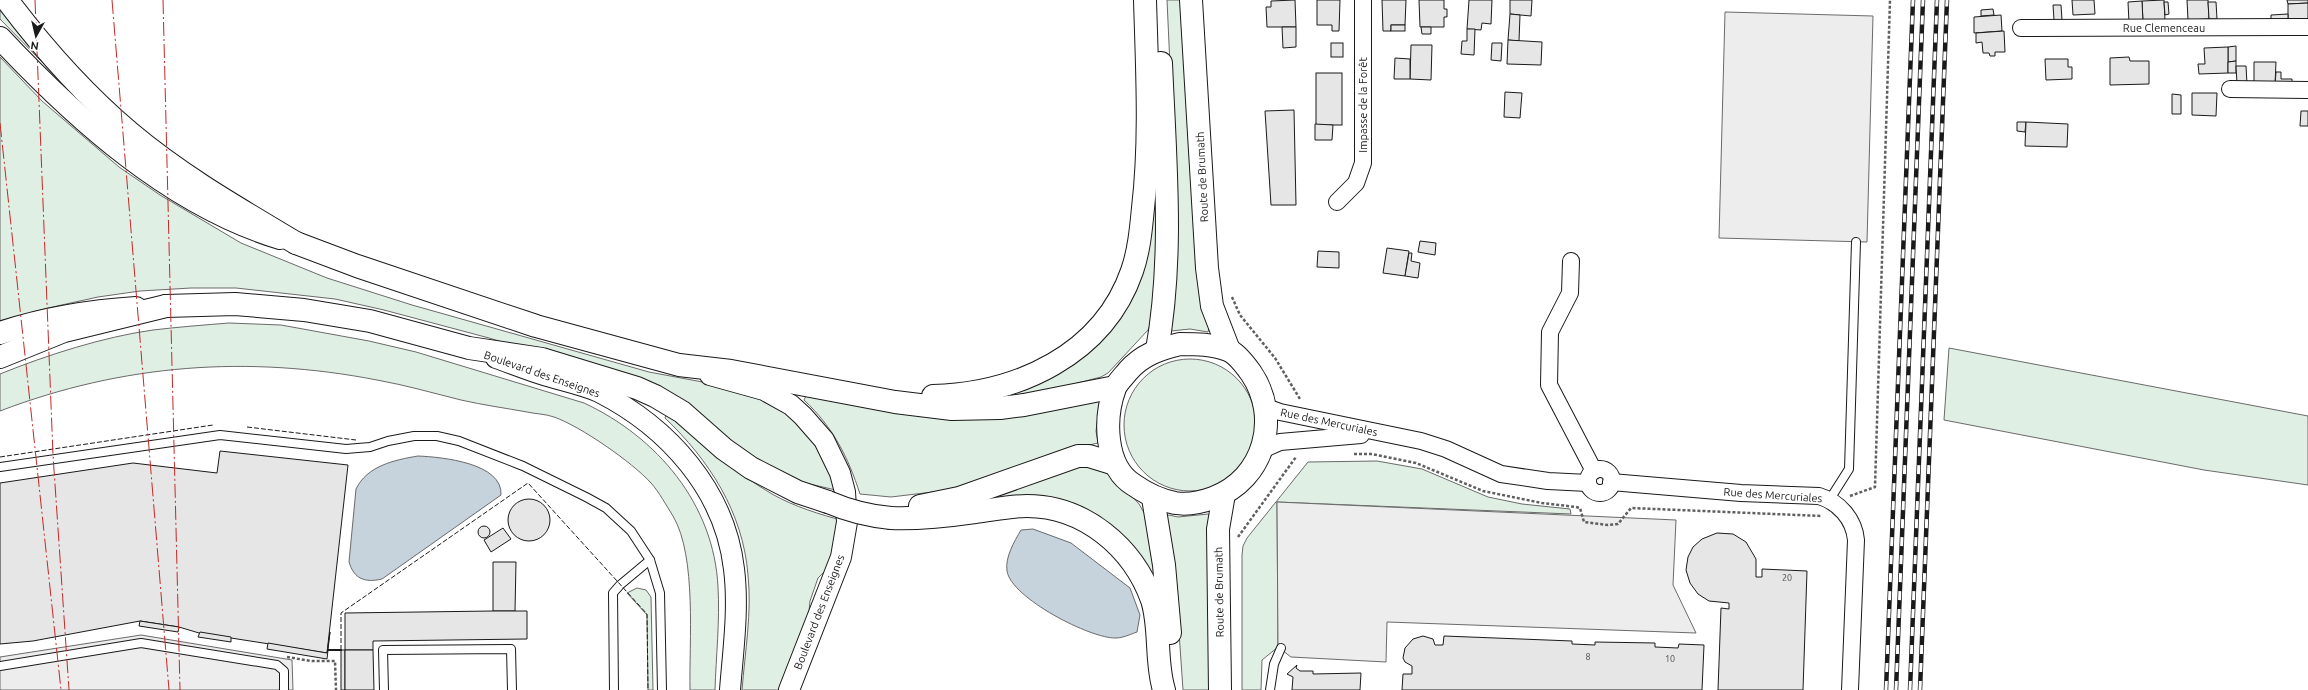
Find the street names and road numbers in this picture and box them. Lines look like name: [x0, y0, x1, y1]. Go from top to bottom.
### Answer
street label: Rue Clemenceau: [2123, 22, 2205, 34]
street label: Impasse de la Forêt: [1357, 57, 1369, 153]
street label: Route de Brumath: [1194, 131, 1210, 223]
street label: Boulevard des Enseignes: [482, 348, 602, 400]
street label: Rue des Mercuriales: [1279, 406, 1379, 438]
street label: Rue des Mercuriales: [1723, 486, 1823, 504]
street label: Route de Brumath: [1212, 547, 1226, 637]
street label: Boulevard des Enseignes: [792, 553, 847, 671]

